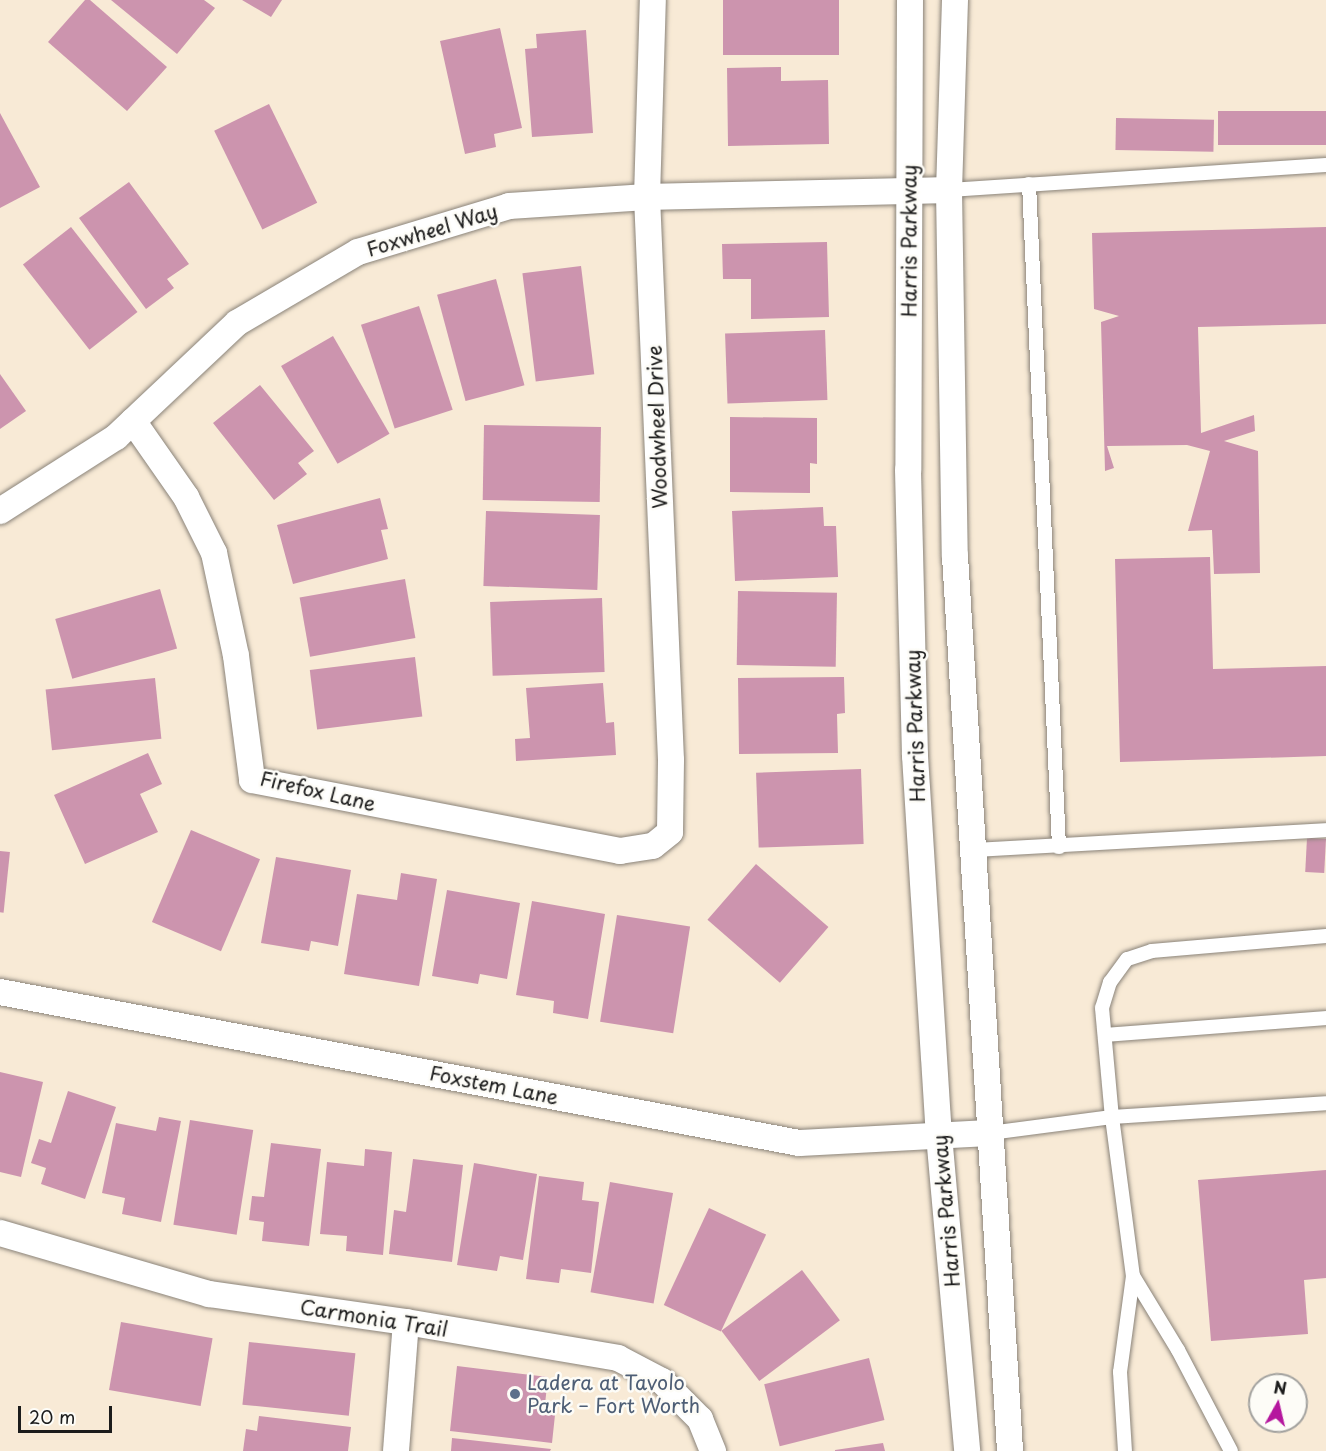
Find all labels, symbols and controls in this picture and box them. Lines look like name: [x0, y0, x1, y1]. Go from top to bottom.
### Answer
street label: Harris Parkway: [897, 165, 921, 317]
street label: Foxwheel Way: [363, 198, 501, 262]
street label: Woodwheel Drive: [642, 344, 672, 510]
street label: Harris Parkway: [900, 649, 930, 803]
street label: Firefox Lane: [257, 766, 379, 816]
street label: Foxstem Lane: [427, 1061, 561, 1109]
street label: Harris Parkway: [927, 1134, 965, 1288]
street label: Carmonia Trail: [299, 1295, 449, 1341]
place label: Ladera at Tavolo Park – Fort Worth: [527, 1370, 701, 1417]
north arrow: [1248, 1373, 1308, 1433]
text: N: [1272, 1374, 1288, 1400]
marker: Ladera at Tavolo Park – Fort Worth: [508, 1387, 522, 1401]
scale bar: [21, 1394, 116, 1432]
text: 20 m: [29, 1403, 75, 1430]

